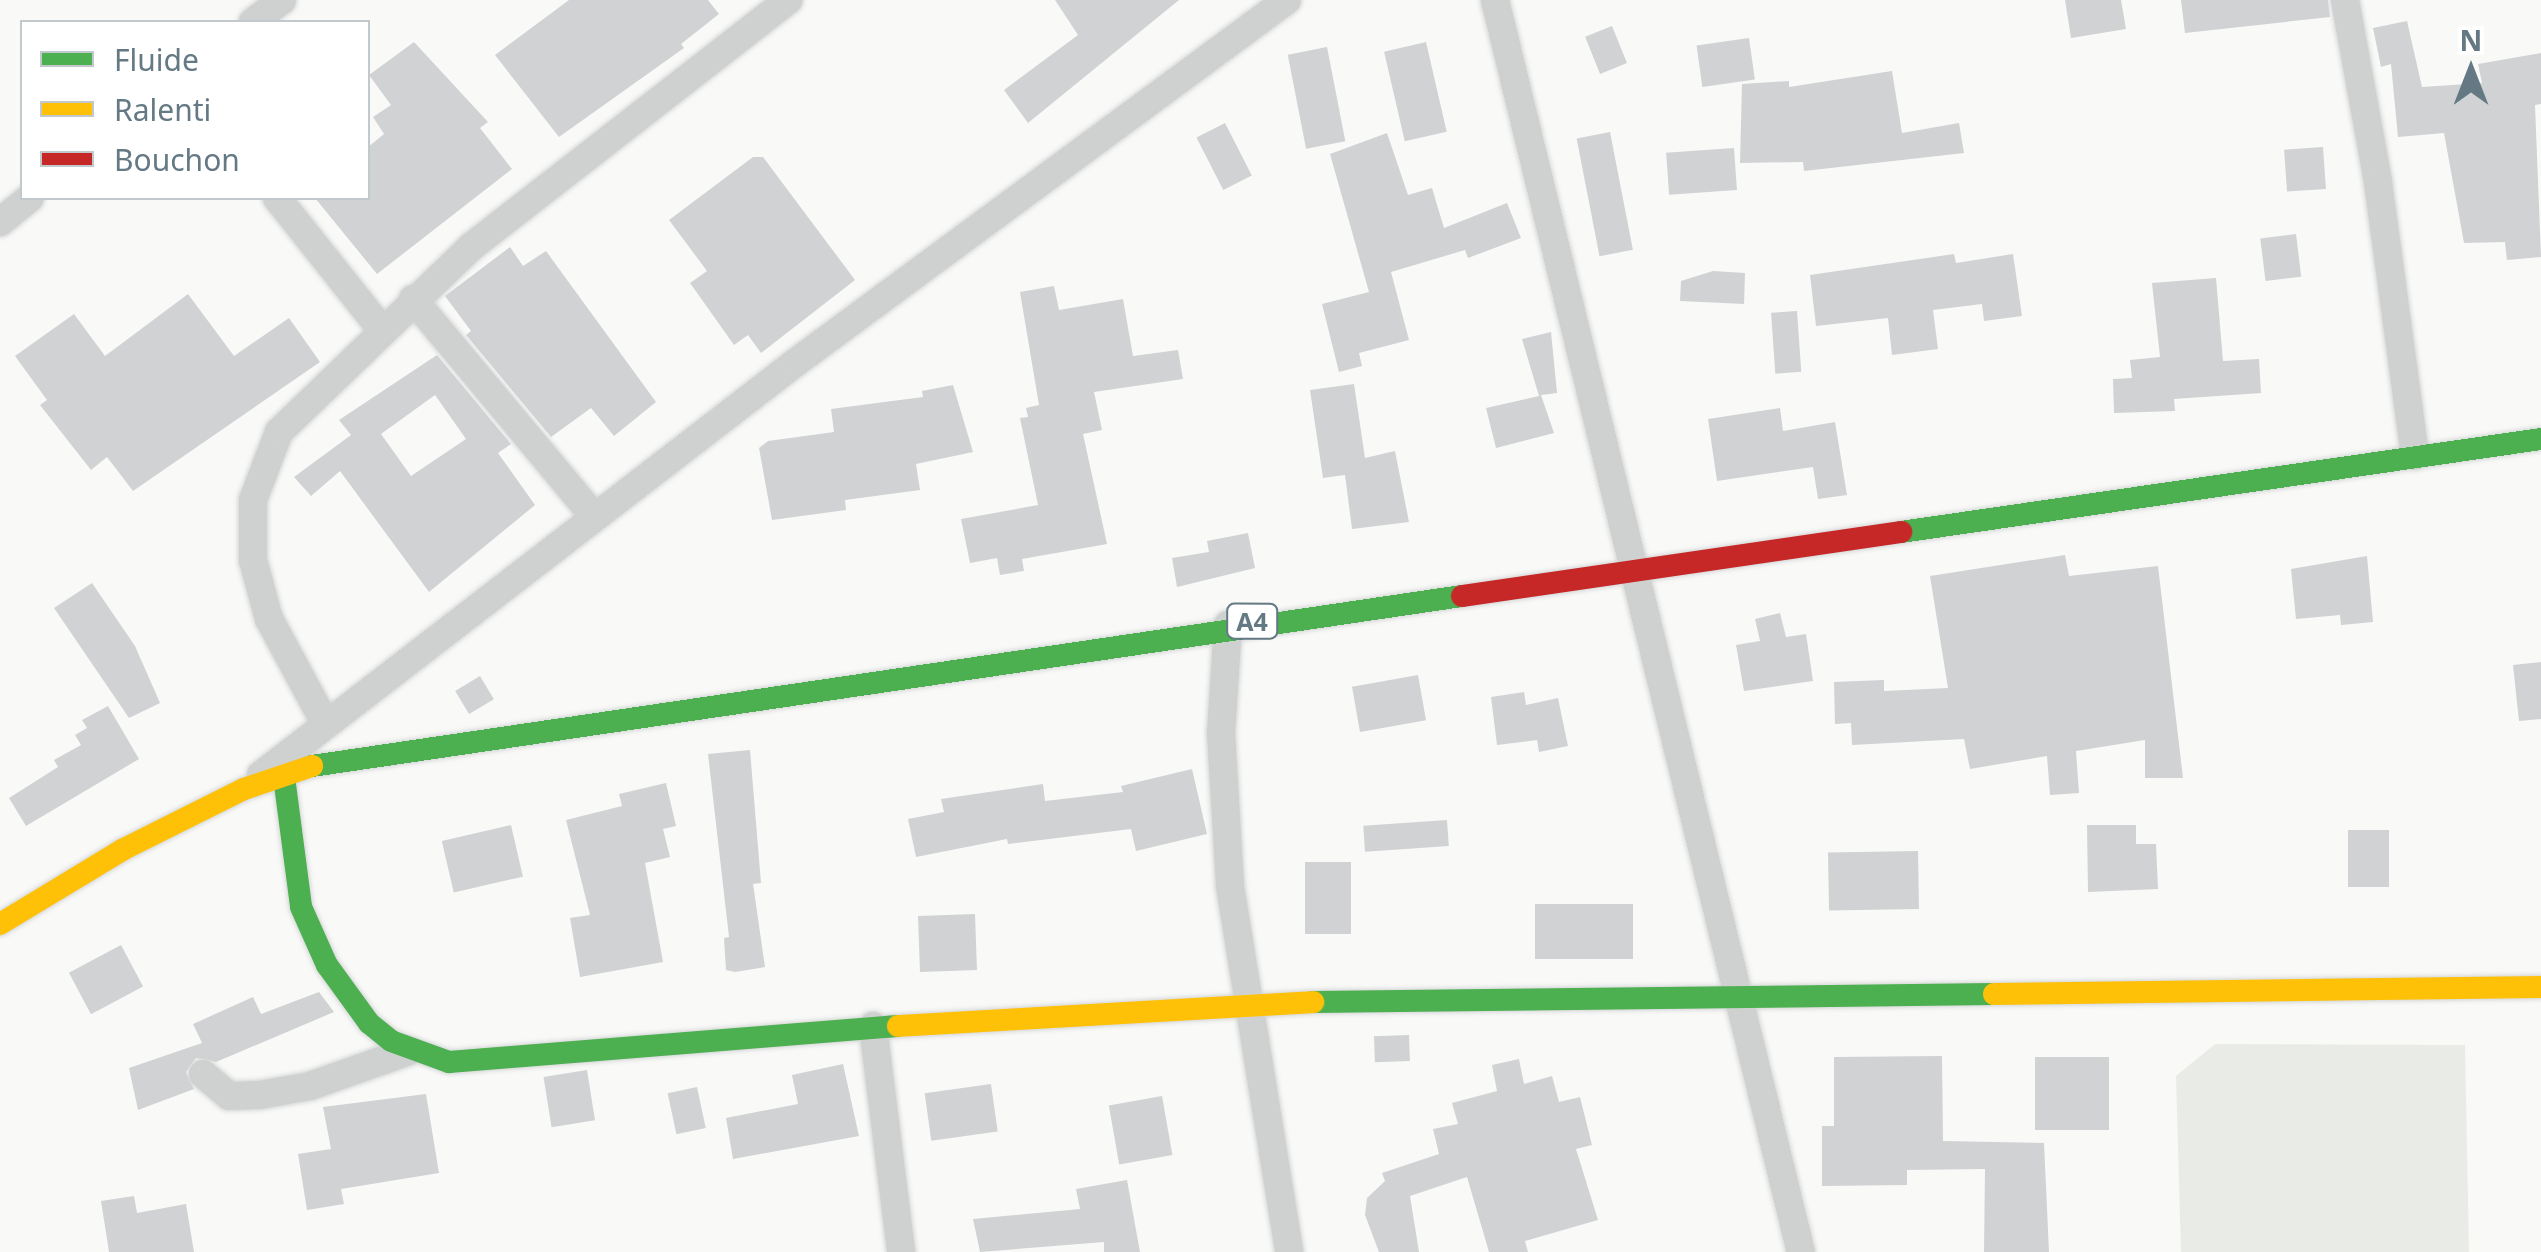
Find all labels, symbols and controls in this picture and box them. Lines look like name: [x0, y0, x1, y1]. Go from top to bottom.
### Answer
legend: [20, 20, 370, 200]
north arrow: [2421, 20, 2521, 120]
text: N: [2460, 21, 2482, 59]
text: Fluide: [114, 39, 199, 80]
text: Ralenti: [114, 89, 211, 130]
text: Bouchon: [114, 139, 240, 180]
road number: A4: [1224, 601, 1280, 641]

